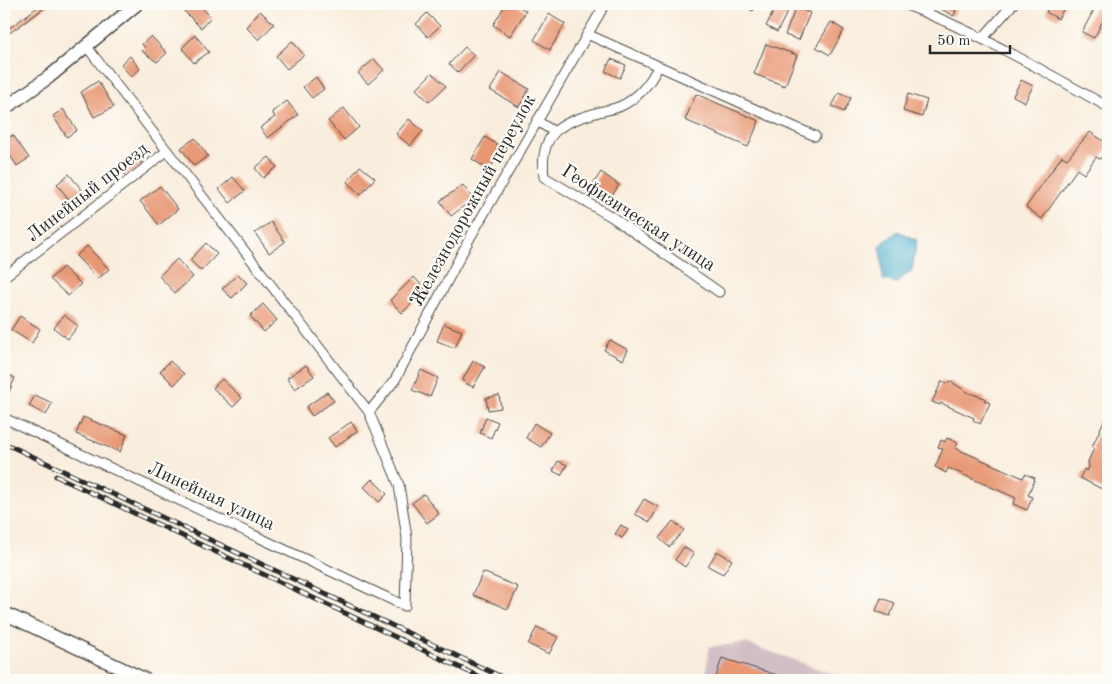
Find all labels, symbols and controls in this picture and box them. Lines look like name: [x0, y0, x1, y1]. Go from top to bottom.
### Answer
scale bar: [930, 22, 1010, 54]
text: 50 m: [937, 34, 971, 49]
street label: Железнодорожный переулок: [408, 91, 541, 310]
street label: Линейный проезд: [23, 139, 153, 246]
street label: Геофизическая улица: [557, 162, 719, 276]
street label: Линейная улица: [144, 459, 278, 535]

